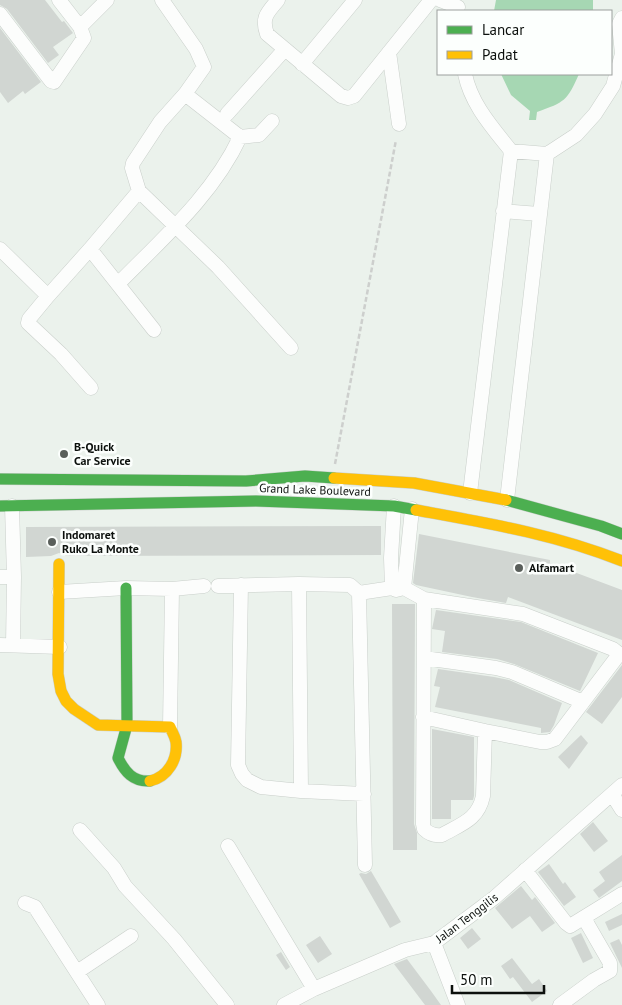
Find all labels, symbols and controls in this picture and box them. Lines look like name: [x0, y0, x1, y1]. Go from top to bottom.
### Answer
legend: [437, 10, 612, 75]
text: Lancar: [482, 20, 524, 39]
text: Padat: [482, 45, 518, 64]
place label: B-Quick Car Service: [74, 439, 131, 468]
marker: B-Quick Car Service: [58, 448, 70, 460]
street label: Grand Lake Boulevard: [259, 480, 371, 499]
place label: Indomaret Ruko La Monte: [62, 527, 139, 556]
marker: Indomaret Ruko La Monte: [46, 536, 58, 548]
place label: Alfamart: [529, 560, 575, 575]
marker: Alfamart: [513, 562, 525, 574]
street label: Jalan Tenggilis: [432, 889, 501, 946]
scale bar: [452, 962, 544, 994]
text: 50 m: [460, 970, 493, 989]

